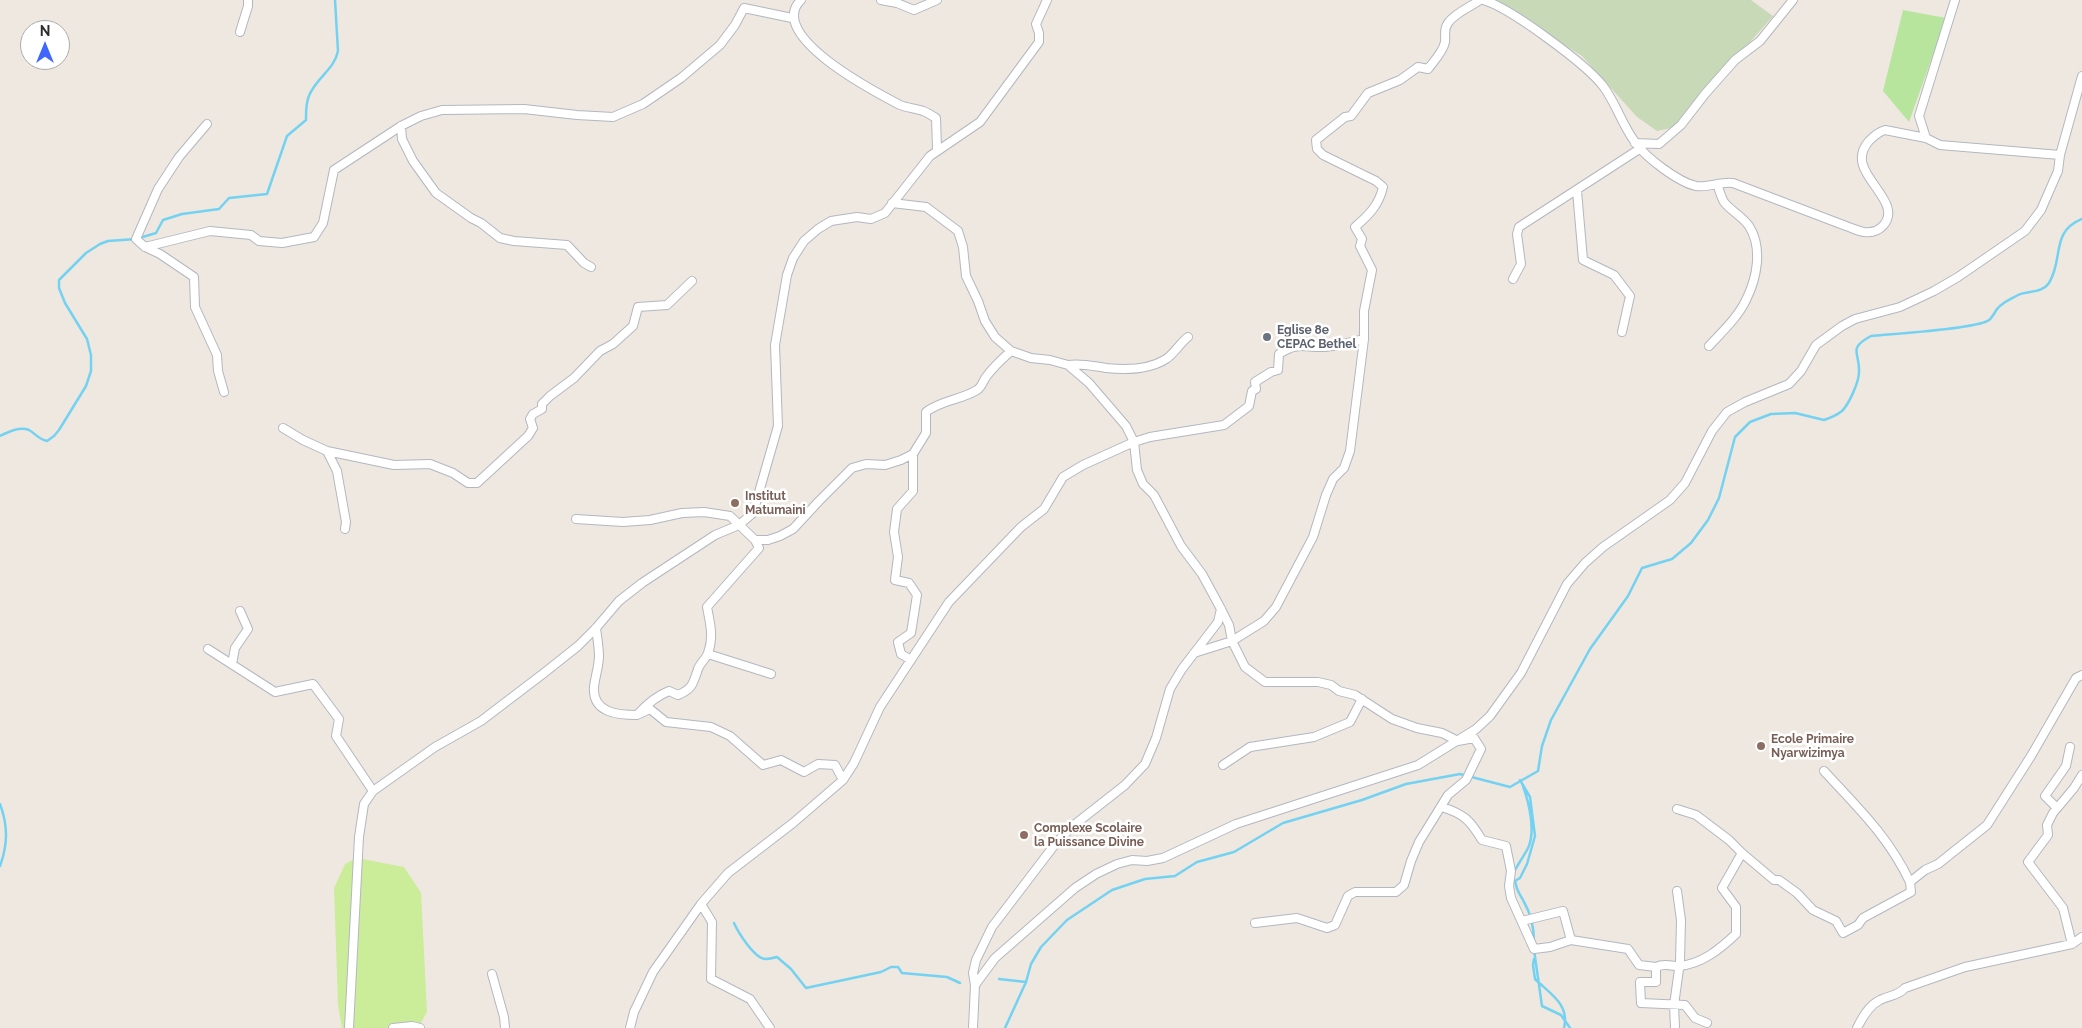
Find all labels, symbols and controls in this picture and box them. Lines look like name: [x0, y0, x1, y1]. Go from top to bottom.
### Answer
north arrow: [20, 20, 70, 70]
text: N: [40, 23, 50, 39]
place label: Eglise 8e CEPAC Bethel: [1277, 323, 1356, 351]
marker: Eglise 8e CEPAC Bethel: [1261, 331, 1273, 343]
place label: Institut Matumaini: [745, 489, 806, 517]
marker: Institut Matumaini: [729, 497, 741, 509]
place label: Ecole Primaire Nyarwizimya: [1771, 732, 1854, 760]
marker: Ecole Primaire Nyarwizimya: [1755, 740, 1767, 752]
place label: Complexe Scolaire la Puissance Divine: [1034, 821, 1144, 849]
marker: Complexe Scolaire la Puissance Divine: [1018, 829, 1030, 841]

